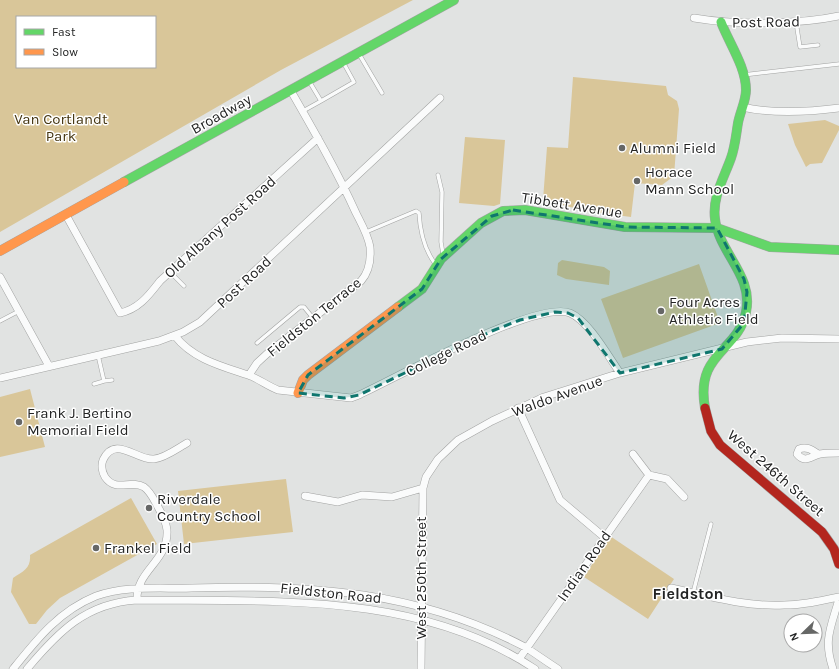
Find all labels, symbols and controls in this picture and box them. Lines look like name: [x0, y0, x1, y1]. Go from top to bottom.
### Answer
street label: Post Road: [732, 12, 800, 32]
legend: [16, 16, 156, 68]
text: Fast: [52, 25, 76, 39]
text: Slow: [52, 45, 78, 59]
street label: Broadway: [188, 90, 254, 138]
park label: Van Cortlandt Park: [14, 110, 108, 145]
place label: Alumni Field: [630, 139, 716, 157]
marker: Alumni Field: [617, 143, 627, 153]
place label: Horace Mann School: [645, 163, 734, 198]
street label: Old Albany Post Road: [160, 172, 280, 282]
marker: Horace Mann School: [632, 176, 642, 186]
street label: Tibbett Avenue: [520, 188, 624, 222]
street label: Post Road: [213, 252, 275, 312]
street label: Fieldston Terrace: [263, 273, 365, 361]
place label: Four Acres Athletic Field: [669, 293, 759, 328]
marker: Four Acres Athletic Field: [656, 306, 666, 316]
street label: College Road: [403, 326, 489, 380]
street label: Waldo Avenue: [509, 371, 605, 421]
place label: Frank J. Bertino Memorial Field: [27, 404, 132, 439]
marker: Frank J. Bertino Memorial Field: [14, 417, 24, 427]
street label: West 246th Street: [724, 426, 829, 520]
place label: Riverdale Country School: [157, 490, 261, 525]
marker: Riverdale Country School: [144, 503, 154, 513]
street label: West 250th Street: [412, 516, 430, 640]
street label: Indian Road: [553, 527, 615, 605]
place label: Frankel Field: [104, 539, 192, 557]
marker: Frankel Field: [91, 543, 101, 553]
street label: Fieldston Road: [279, 579, 383, 607]
district label: Fieldston: [653, 584, 723, 603]
north arrow: [783, 613, 823, 653]
text: N: [787, 631, 802, 643]

